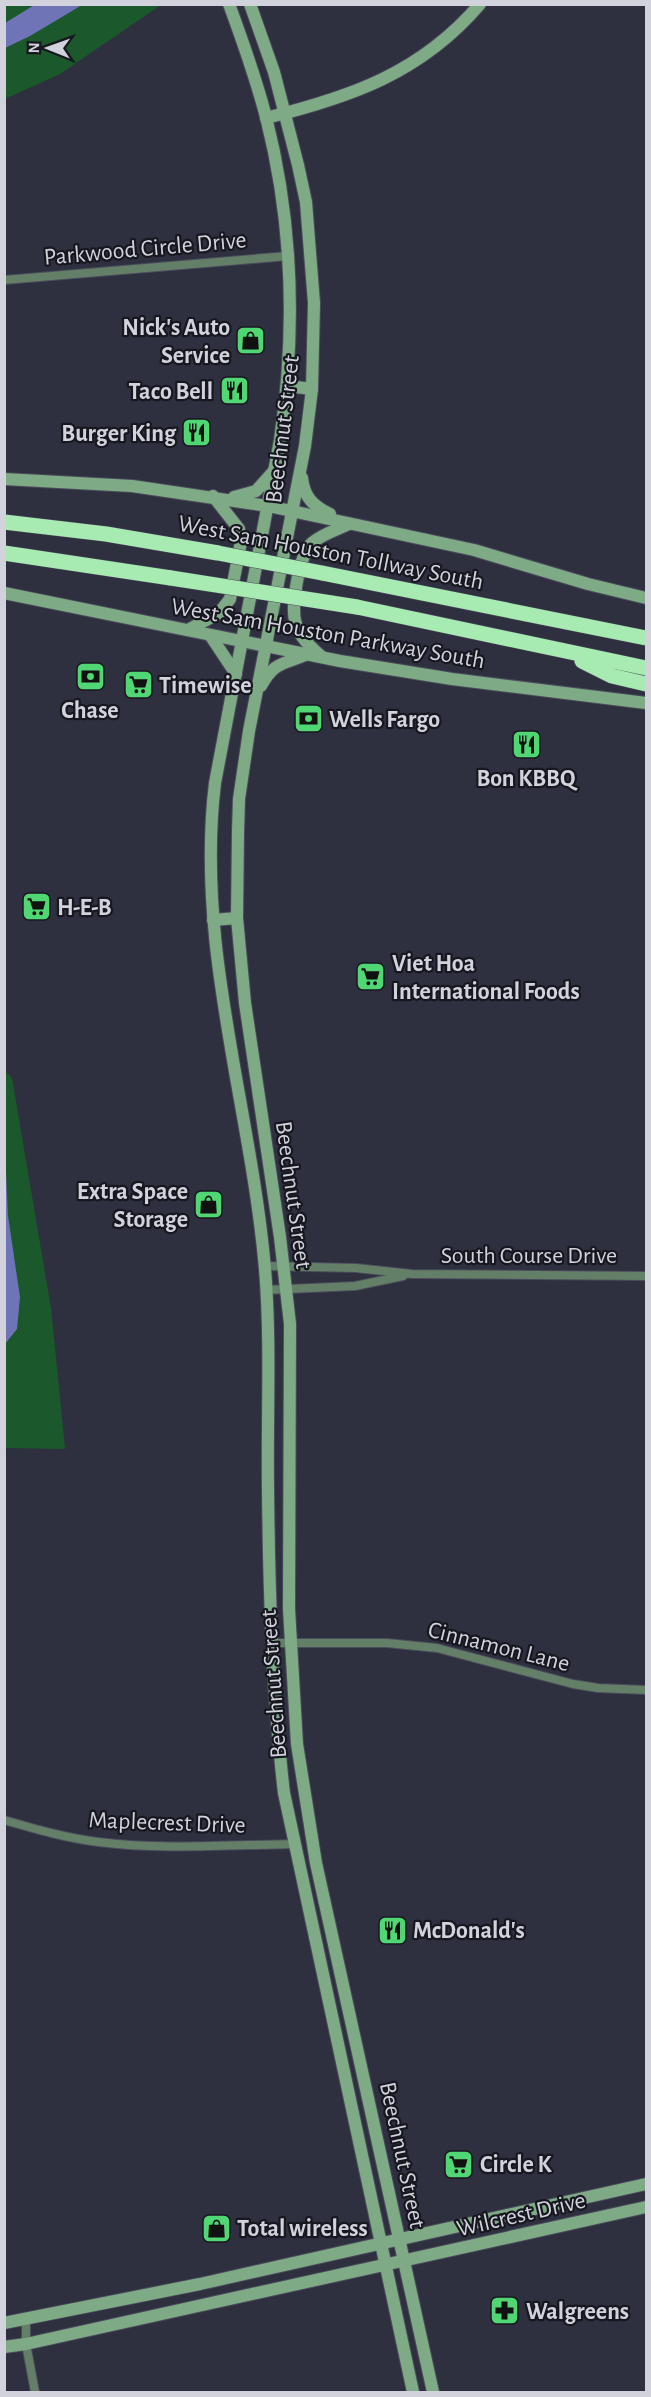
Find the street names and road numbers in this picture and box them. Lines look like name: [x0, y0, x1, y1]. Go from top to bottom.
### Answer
street label: Parkwood Circle Drive: [43, 228, 247, 270]
street label: Beechnut Street: [262, 353, 304, 505]
street label: West Sam Houston Tollway South: [176, 512, 485, 594]
street label: West Sam Houston Parkway South: [169, 595, 487, 673]
street label: Beechnut Street: [271, 1120, 315, 1271]
street label: South Course Drive: [441, 1244, 617, 1268]
street label: Beechnut Street: [257, 1608, 291, 1759]
street label: Cinnamon Lane: [425, 1618, 572, 1676]
street label: Maplecrest Drive: [88, 1808, 246, 1838]
street label: Beechnut Street: [375, 2080, 429, 2231]
street label: Wilcrest Drive: [455, 2189, 588, 2241]

